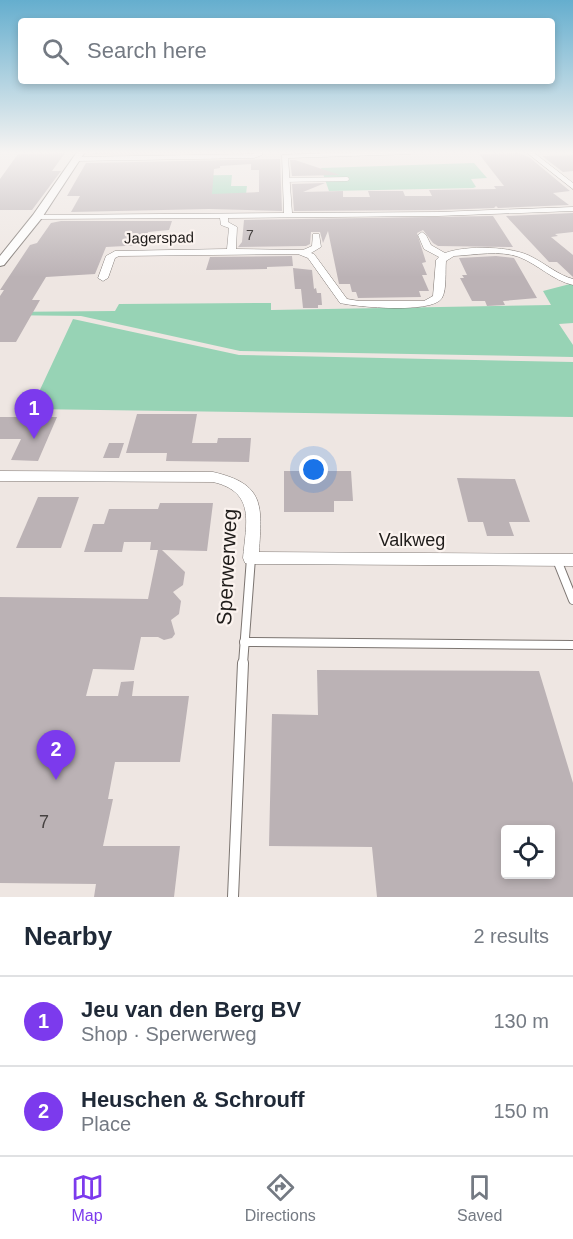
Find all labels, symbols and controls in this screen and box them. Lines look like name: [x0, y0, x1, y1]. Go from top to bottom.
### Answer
search box: [18, 18, 555, 84]
icon: search: [39, 35, 72, 68]
text: Search here: [87, 38, 207, 63]
house number: 7: [246, 227, 254, 243]
street label: Jagerspad: [124, 228, 194, 247]
pin: 1: [15, 390, 54, 439]
your location: [299, 455, 328, 484]
street label: Sperwerweg: [212, 508, 241, 626]
street label: Valkweg: [379, 530, 445, 550]
pin: 2: [36, 730, 76, 780]
house number: 7: [39, 812, 49, 832]
map controls: [501, 825, 555, 879]
button: locate: [501, 825, 555, 879]
text: Nearby: [24, 921, 112, 951]
text: 2 results: [473, 925, 549, 947]
text: Jeu van den Berg BV: [81, 997, 301, 1022]
text: 1: [38, 1010, 49, 1032]
text: 130 m: [493, 1010, 549, 1032]
text: Shop · Sperwerweg: [81, 1023, 257, 1045]
text: Heuschen & Schrouff: [81, 1087, 305, 1112]
text: 2: [38, 1100, 49, 1122]
text: 150 m: [493, 1100, 549, 1122]
text: Place: [81, 1113, 131, 1135]
tab: Map: [71, 1171, 104, 1225]
tab: Directions: [245, 1171, 316, 1225]
tab: Saved: [457, 1171, 502, 1225]

